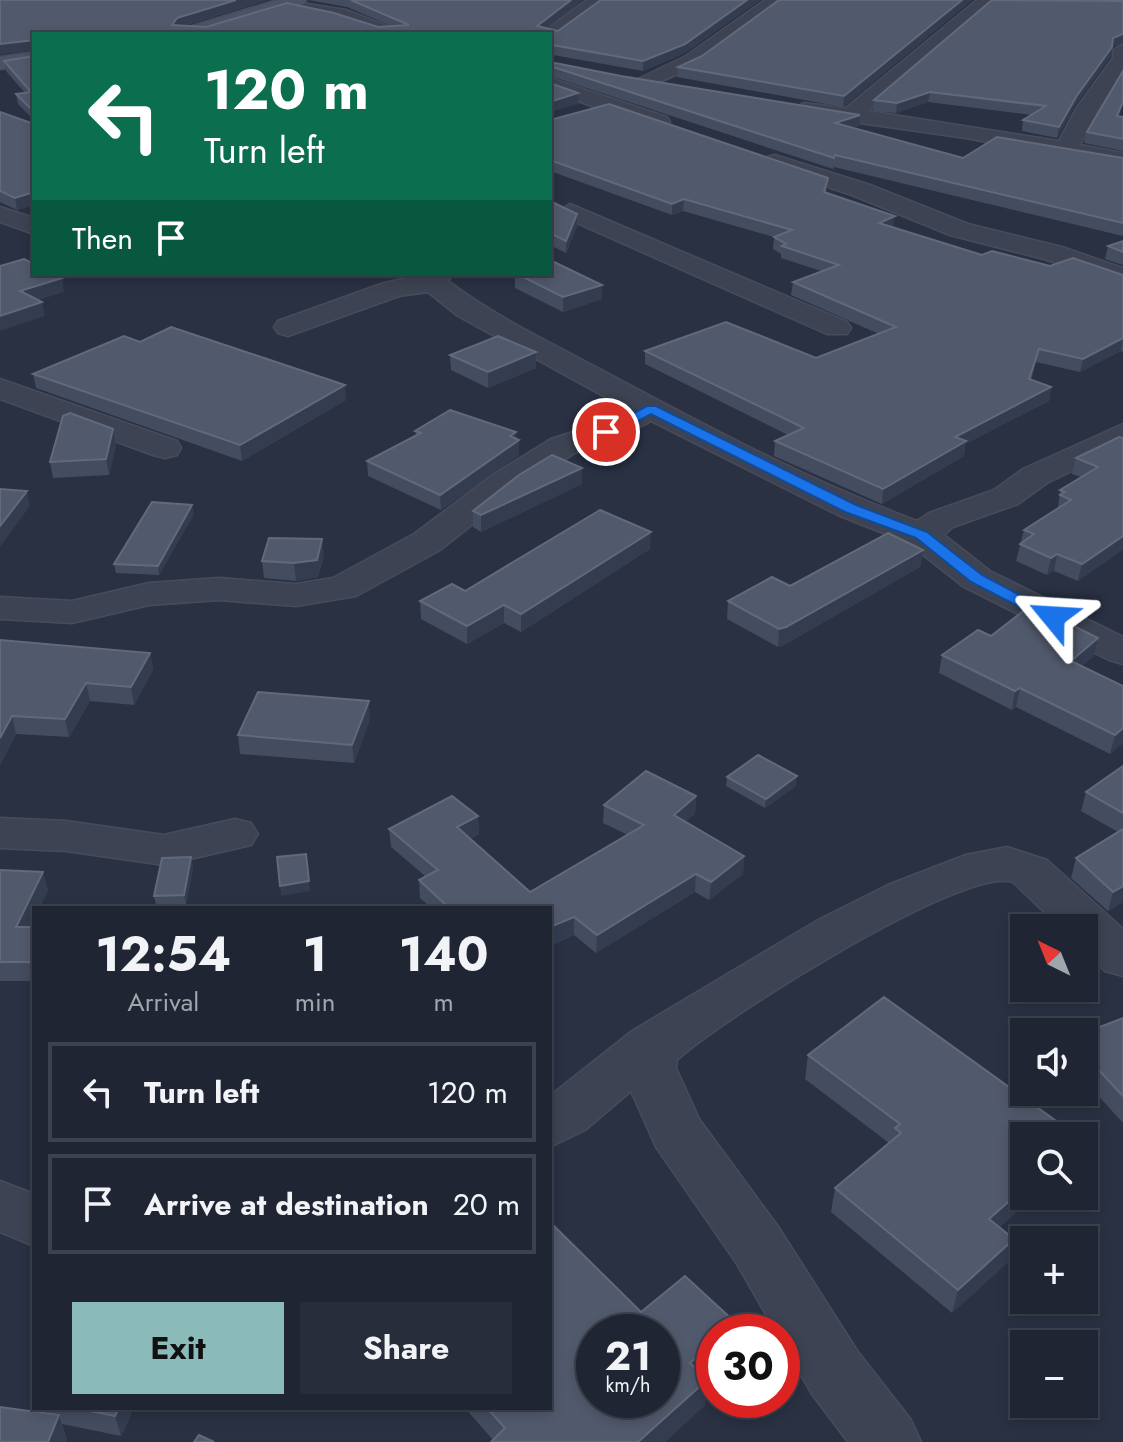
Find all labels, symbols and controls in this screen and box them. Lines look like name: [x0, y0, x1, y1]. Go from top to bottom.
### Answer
text: 120 m: [204, 49, 369, 130]
icon: left: [72, 64, 176, 168]
text: Turn left: [204, 124, 325, 176]
icon: arrive: [149, 216, 193, 260]
text: Then: [72, 217, 133, 260]
pin: [572, 398, 640, 466]
icon: arrive: [584, 410, 628, 454]
position arrow: [1011, 575, 1095, 659]
north arrow: [1010, 914, 1098, 1002]
map controls: [1010, 914, 1098, 1418]
text: 12:54: [95, 920, 231, 989]
text: 1: [303, 920, 327, 989]
text: 140: [399, 920, 489, 989]
text: Arrival: [128, 983, 199, 1021]
text: min: [295, 983, 335, 1021]
text: m: [434, 983, 454, 1021]
button: sound: [1010, 1018, 1098, 1106]
icon: left: [76, 1070, 120, 1114]
text: Turn left: [144, 1071, 259, 1114]
text: 120 m: [427, 1071, 508, 1114]
button: search: [1010, 1122, 1098, 1210]
icon: arrive: [76, 1182, 120, 1226]
text: Arrive at destination: [144, 1183, 429, 1226]
text: 20 m: [453, 1183, 520, 1226]
button: +: [1010, 1226, 1098, 1314]
button: Exit: [72, 1302, 284, 1394]
button: Share: [300, 1302, 512, 1394]
speed limit sign: 30: [696, 1314, 800, 1418]
text: 21: [605, 1327, 651, 1385]
button: −: [1010, 1330, 1098, 1418]
text: km/h: [605, 1371, 651, 1400]

